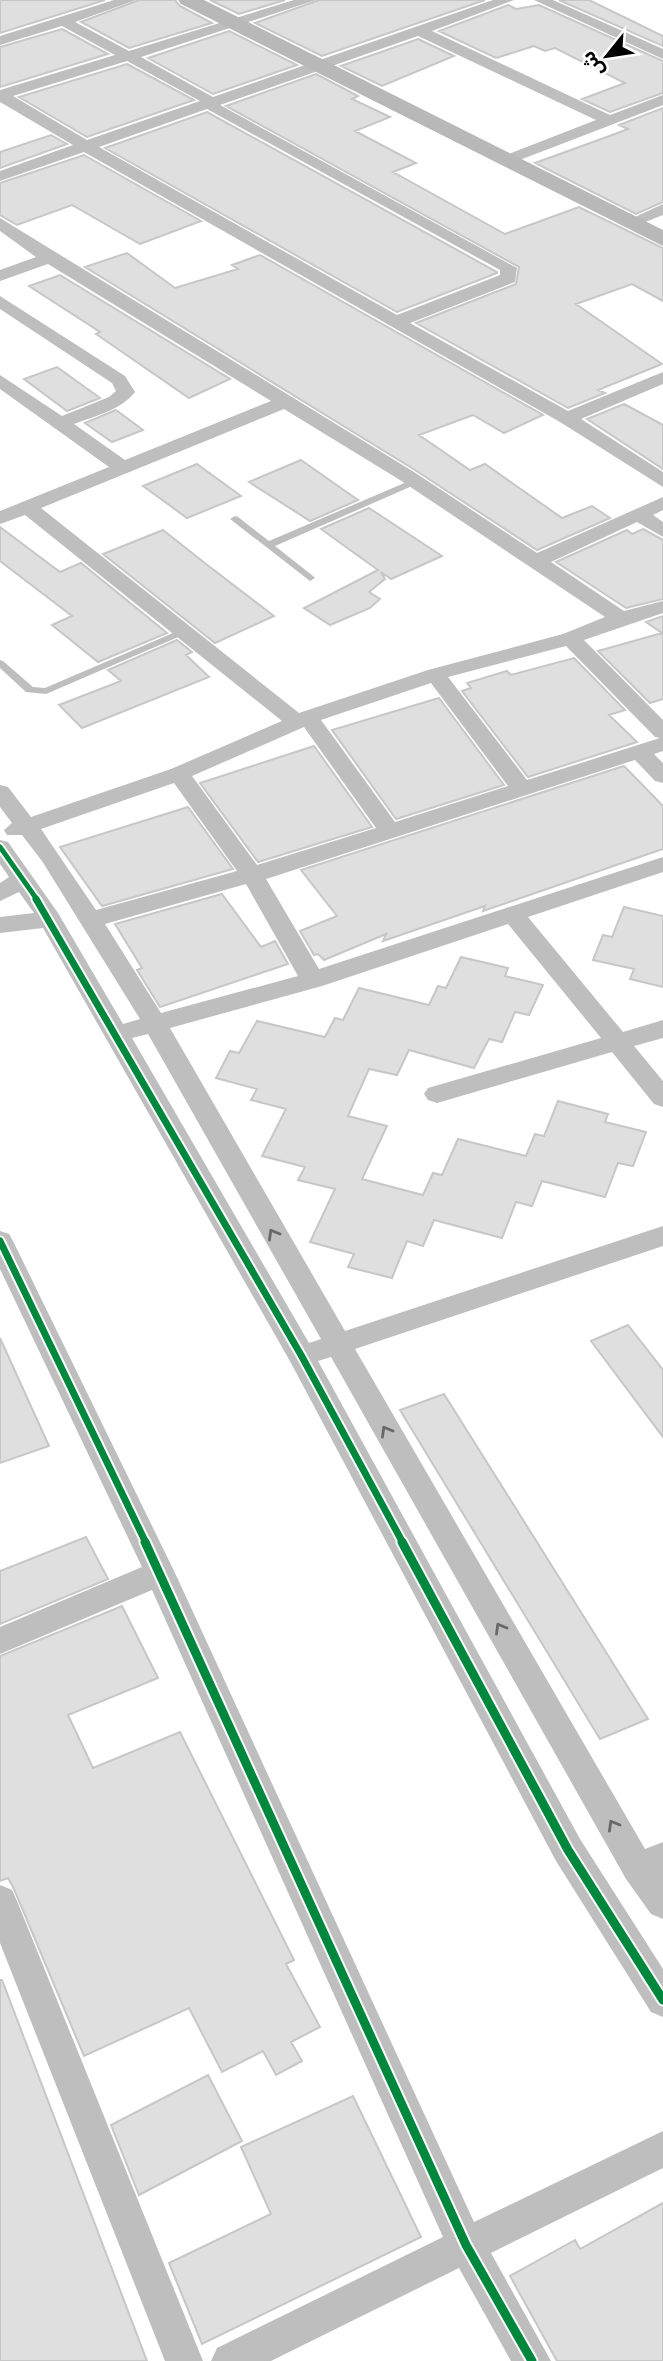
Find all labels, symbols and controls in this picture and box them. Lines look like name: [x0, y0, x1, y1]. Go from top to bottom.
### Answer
north arrow: [572, 21, 642, 91]
text: ش: [576, 47, 609, 81]
one-way arrow: [268, 1228, 281, 1241]
one-way arrow: [381, 1426, 394, 1439]
one-way arrow: [495, 1623, 508, 1636]
one-way arrow: [608, 1820, 621, 1833]

